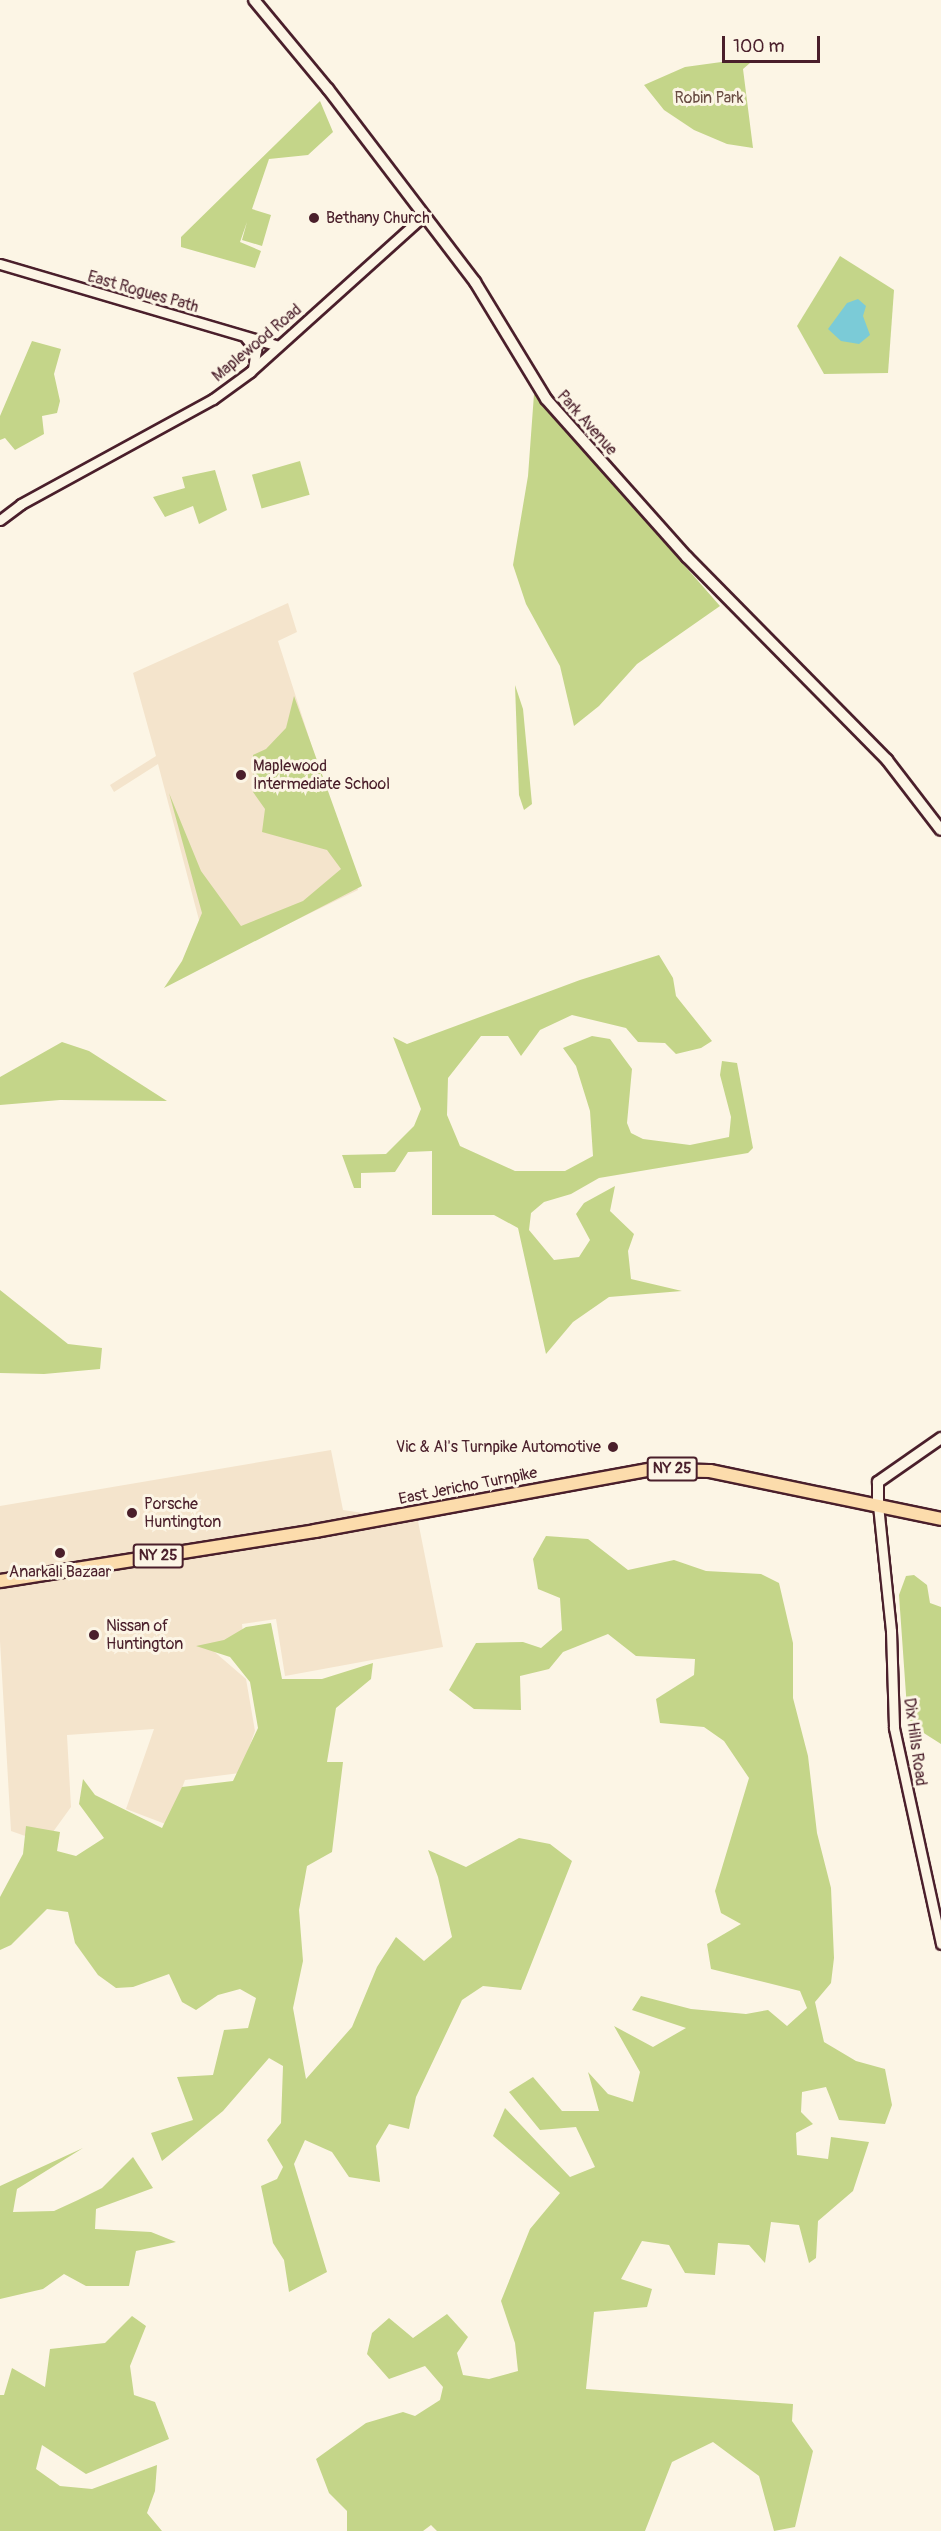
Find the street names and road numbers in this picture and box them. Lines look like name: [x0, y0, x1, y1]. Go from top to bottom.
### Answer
street label: East Rogues Path: [85, 267, 201, 317]
street label: Maplewood Road: [208, 300, 306, 386]
street label: Park Avenue: [553, 387, 621, 459]
road number: NY 25: [646, 1457, 698, 1481]
street label: East Jericho Turnpike: [397, 1463, 539, 1509]
road number: NY 25: [132, 1544, 184, 1568]
street label: Dix Hills Road: [899, 1697, 931, 1787]

